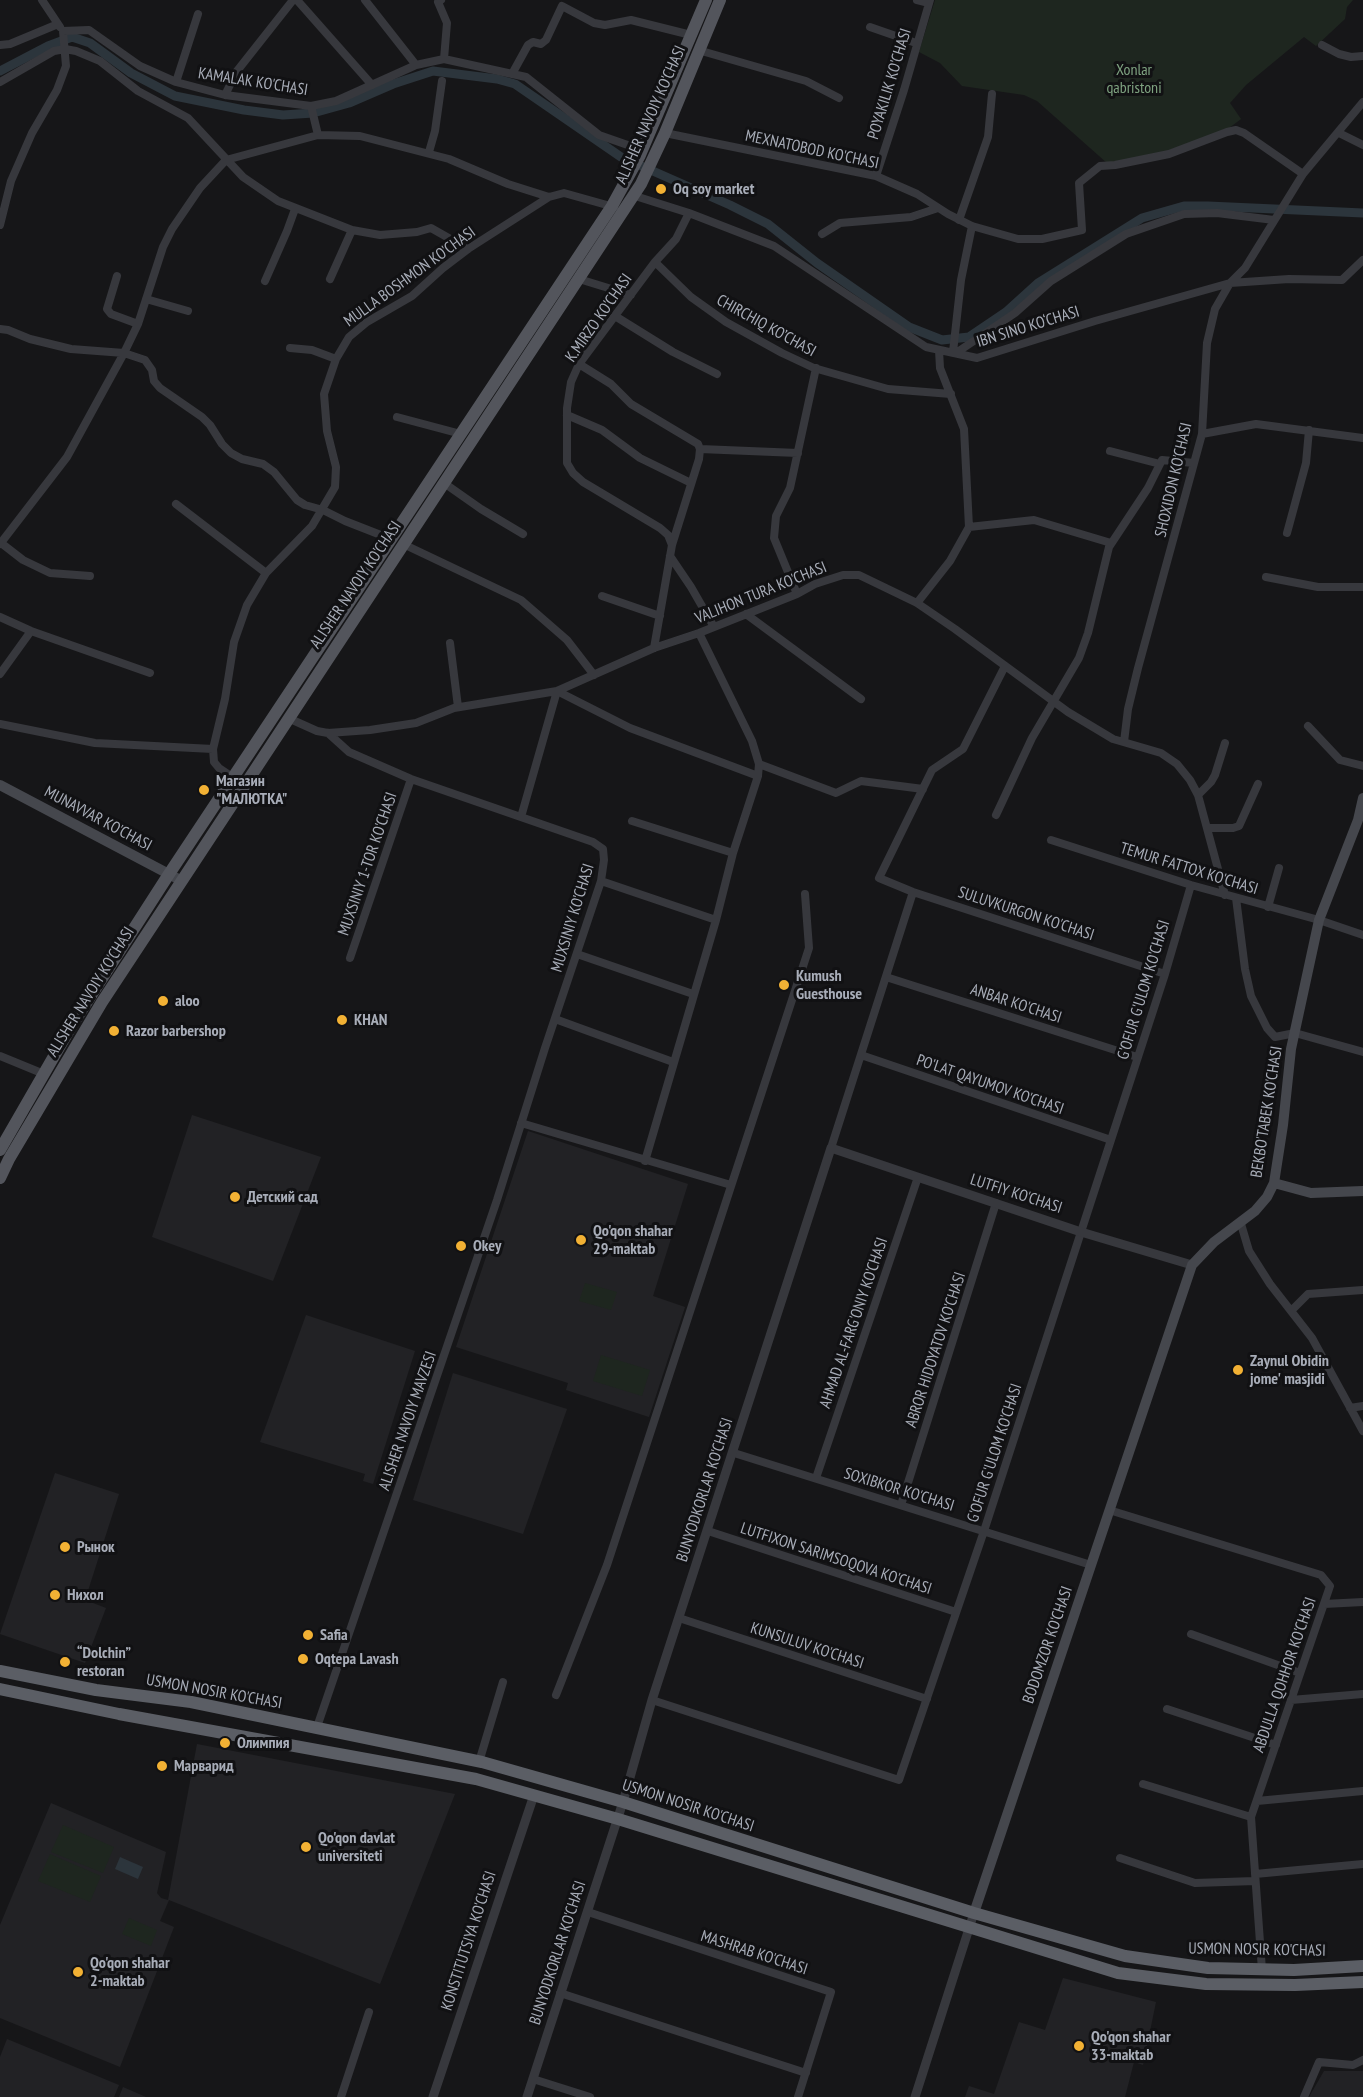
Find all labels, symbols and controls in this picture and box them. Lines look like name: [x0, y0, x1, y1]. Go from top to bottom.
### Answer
street label: POYAKILIK KO'CHASI: [864, 26, 916, 142]
street label: ALISHER NAVOIY KO'CHASI: [612, 43, 690, 187]
park label: Xonlar qabristoni: [1106, 60, 1162, 98]
street label: KAMALAK KO'CHASI: [197, 64, 309, 100]
street label: MEXNATOBOD KO'CHASI: [743, 126, 881, 174]
place label: Oq soy market: [673, 179, 754, 199]
marker: Oq soy market: [654, 182, 668, 196]
street label: MULLA BOSHMON KO'CHASI: [341, 223, 479, 331]
street label: K.MIRZO KO'CHASI: [562, 270, 636, 366]
street label: CHIRCHIQ KO’CHASI: [713, 291, 819, 361]
street label: IBN SINO KO‘CHASI: [974, 302, 1082, 352]
street label: SHOXIDON KO'CHASI: [1151, 421, 1197, 539]
street label: ALISHER NAVOIY KO'CHASI: [306, 518, 406, 652]
street label: VALIHON TURA KO'CHASI: [692, 558, 830, 628]
place label: Магазин "МАЛЮТКА": [216, 771, 287, 809]
street label: MUNAVVAR KO'CHASI: [41, 783, 155, 855]
marker: Магазин "МАЛЮТКА": [197, 783, 211, 797]
street label: MUXSINIY 1-TOR KO'CHASI: [334, 790, 402, 938]
street label: TEMUR FATTOX KO'CHASI: [1118, 839, 1260, 899]
street label: MUXSINIY KO'CHASI: [547, 861, 599, 975]
street label: SULUVKURGON KO'CHASI: [956, 883, 1096, 945]
street label: G'OFUR G'ULOM KO'CHASI: [1114, 918, 1174, 1062]
street label: ALISHER NAVOIY KO'CHASI: [43, 924, 139, 1060]
place label: Kumush Guesthouse: [796, 966, 862, 1004]
marker: Kumush Guesthouse: [777, 978, 791, 992]
street label: ANBAR KO'CHASI: [968, 980, 1064, 1028]
place label: aloo: [175, 991, 200, 1011]
marker: aloo: [156, 994, 170, 1008]
place label: KHAN: [354, 1010, 387, 1030]
marker: KHAN: [335, 1013, 349, 1027]
place label: Razor barbershop: [126, 1021, 226, 1041]
marker: Razor barbershop: [107, 1024, 121, 1038]
street label: BEKBO'TABEK KO'CHASI: [1247, 1045, 1287, 1179]
street label: PO'LAT QAYUMOV KO'CHASI: [914, 1051, 1066, 1119]
street label: LUTFIY KO'CHASI: [968, 1170, 1064, 1218]
place label: Детский сад: [247, 1187, 318, 1207]
marker: Детский сад: [228, 1190, 242, 1204]
place label: Qo'qon shahar 29-maktab: [593, 1221, 673, 1259]
marker: Qo'qon shahar 29-maktab: [574, 1233, 588, 1247]
street label: AHMAD AL-FARG'ONIY KO'CHASI: [816, 1235, 892, 1411]
place label: Okey: [473, 1236, 501, 1256]
marker: Okey: [454, 1239, 468, 1253]
street label: ABROR HIDOYATOV KO'CHASI: [902, 1270, 970, 1430]
street label: ALISHER NAVOIY MAVZESI: [375, 1349, 441, 1493]
place label: Zaynul Obidin jome' masjidi: [1250, 1351, 1329, 1389]
marker: Zaynul Obidin jome' masjidi: [1231, 1363, 1245, 1377]
street label: G'OFUR G'ULOM KO'CHASI: [964, 1381, 1026, 1525]
street label: BUNYODKORLAR KO'CHASI: [673, 1416, 737, 1564]
street label: SOXIBKOR KO'CHASI: [842, 1464, 956, 1516]
street label: LUTFIXON SARIMSOQOVA KO'CHASI: [738, 1519, 934, 1599]
place label: Рынок: [77, 1537, 115, 1557]
marker: Рынок: [58, 1540, 72, 1554]
street label: BODOMZOR KO'CHASI: [1019, 1584, 1077, 1706]
place label: Нихол: [67, 1585, 104, 1605]
marker: Нихол: [48, 1588, 62, 1602]
street label: ABDULLA QOHHOR KO'CHASI: [1249, 1595, 1321, 1755]
street label: KUNSULUV KO'CHASI: [748, 1619, 866, 1673]
place label: Safia: [320, 1625, 348, 1645]
marker: Safia: [301, 1628, 315, 1642]
place label: “Dolchin” restoran: [77, 1643, 131, 1681]
place label: Oqtepa Lavash: [315, 1649, 399, 1669]
marker: Oqtepa Lavash: [296, 1652, 310, 1666]
marker: “Dolchin” restoran: [58, 1655, 72, 1669]
street label: USMON NOSIR KO'CHASI: [145, 1671, 283, 1713]
place label: Олимпия: [237, 1733, 289, 1753]
marker: Олимпия: [218, 1736, 232, 1750]
place label: Марварид: [174, 1756, 234, 1776]
marker: Марварид: [155, 1759, 169, 1773]
street label: USMON NOSIR KO'CHASI: [620, 1776, 756, 1836]
place label: Qo'qon davlat universiteti: [318, 1828, 395, 1866]
marker: Qo'qon davlat universiteti: [299, 1840, 313, 1854]
street label: KONSTITUTSIYA KO'CHASI: [437, 1869, 501, 2013]
street label: BUNYODKORLAR KO'CHASI: [526, 1879, 590, 2027]
street label: MASHRAB KO'CHASI: [698, 1927, 810, 1979]
street label: USMON NOSIR KO'CHASI: [1188, 1939, 1326, 1961]
place label: Qo'qon shahar 2-maktab: [90, 1953, 170, 1991]
marker: Qo'qon shahar 2-maktab: [71, 1965, 85, 1979]
place label: Qo'qon shahar 33-maktab: [1091, 2027, 1171, 2065]
marker: Qo'qon shahar 33-maktab: [1072, 2039, 1086, 2053]

